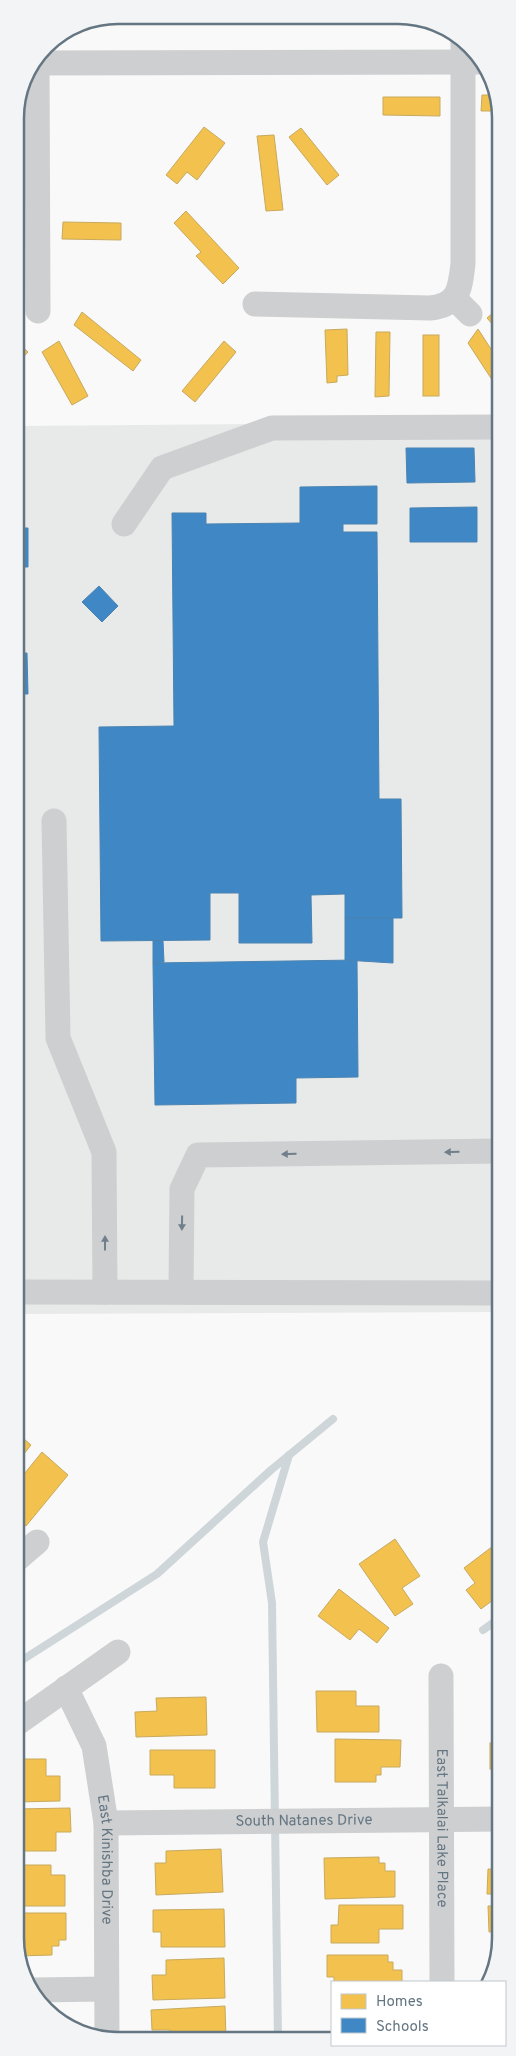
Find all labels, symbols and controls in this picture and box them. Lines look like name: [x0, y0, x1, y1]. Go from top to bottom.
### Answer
one-way arrow: [443, 1148, 459, 1156]
one-way arrow: [281, 1150, 297, 1158]
one-way arrow: [177, 1215, 185, 1231]
one-way arrow: [100, 1235, 108, 1251]
street label: East Talkalai Lake Place: [432, 1748, 451, 1908]
street label: East Kinishba Drive: [92, 1794, 116, 1925]
street label: South Natanes Drive: [235, 1811, 373, 1831]
legend: [331, 1981, 506, 2046]
text: Homes: [376, 1993, 423, 2012]
text: Schools: [376, 2018, 429, 2037]

